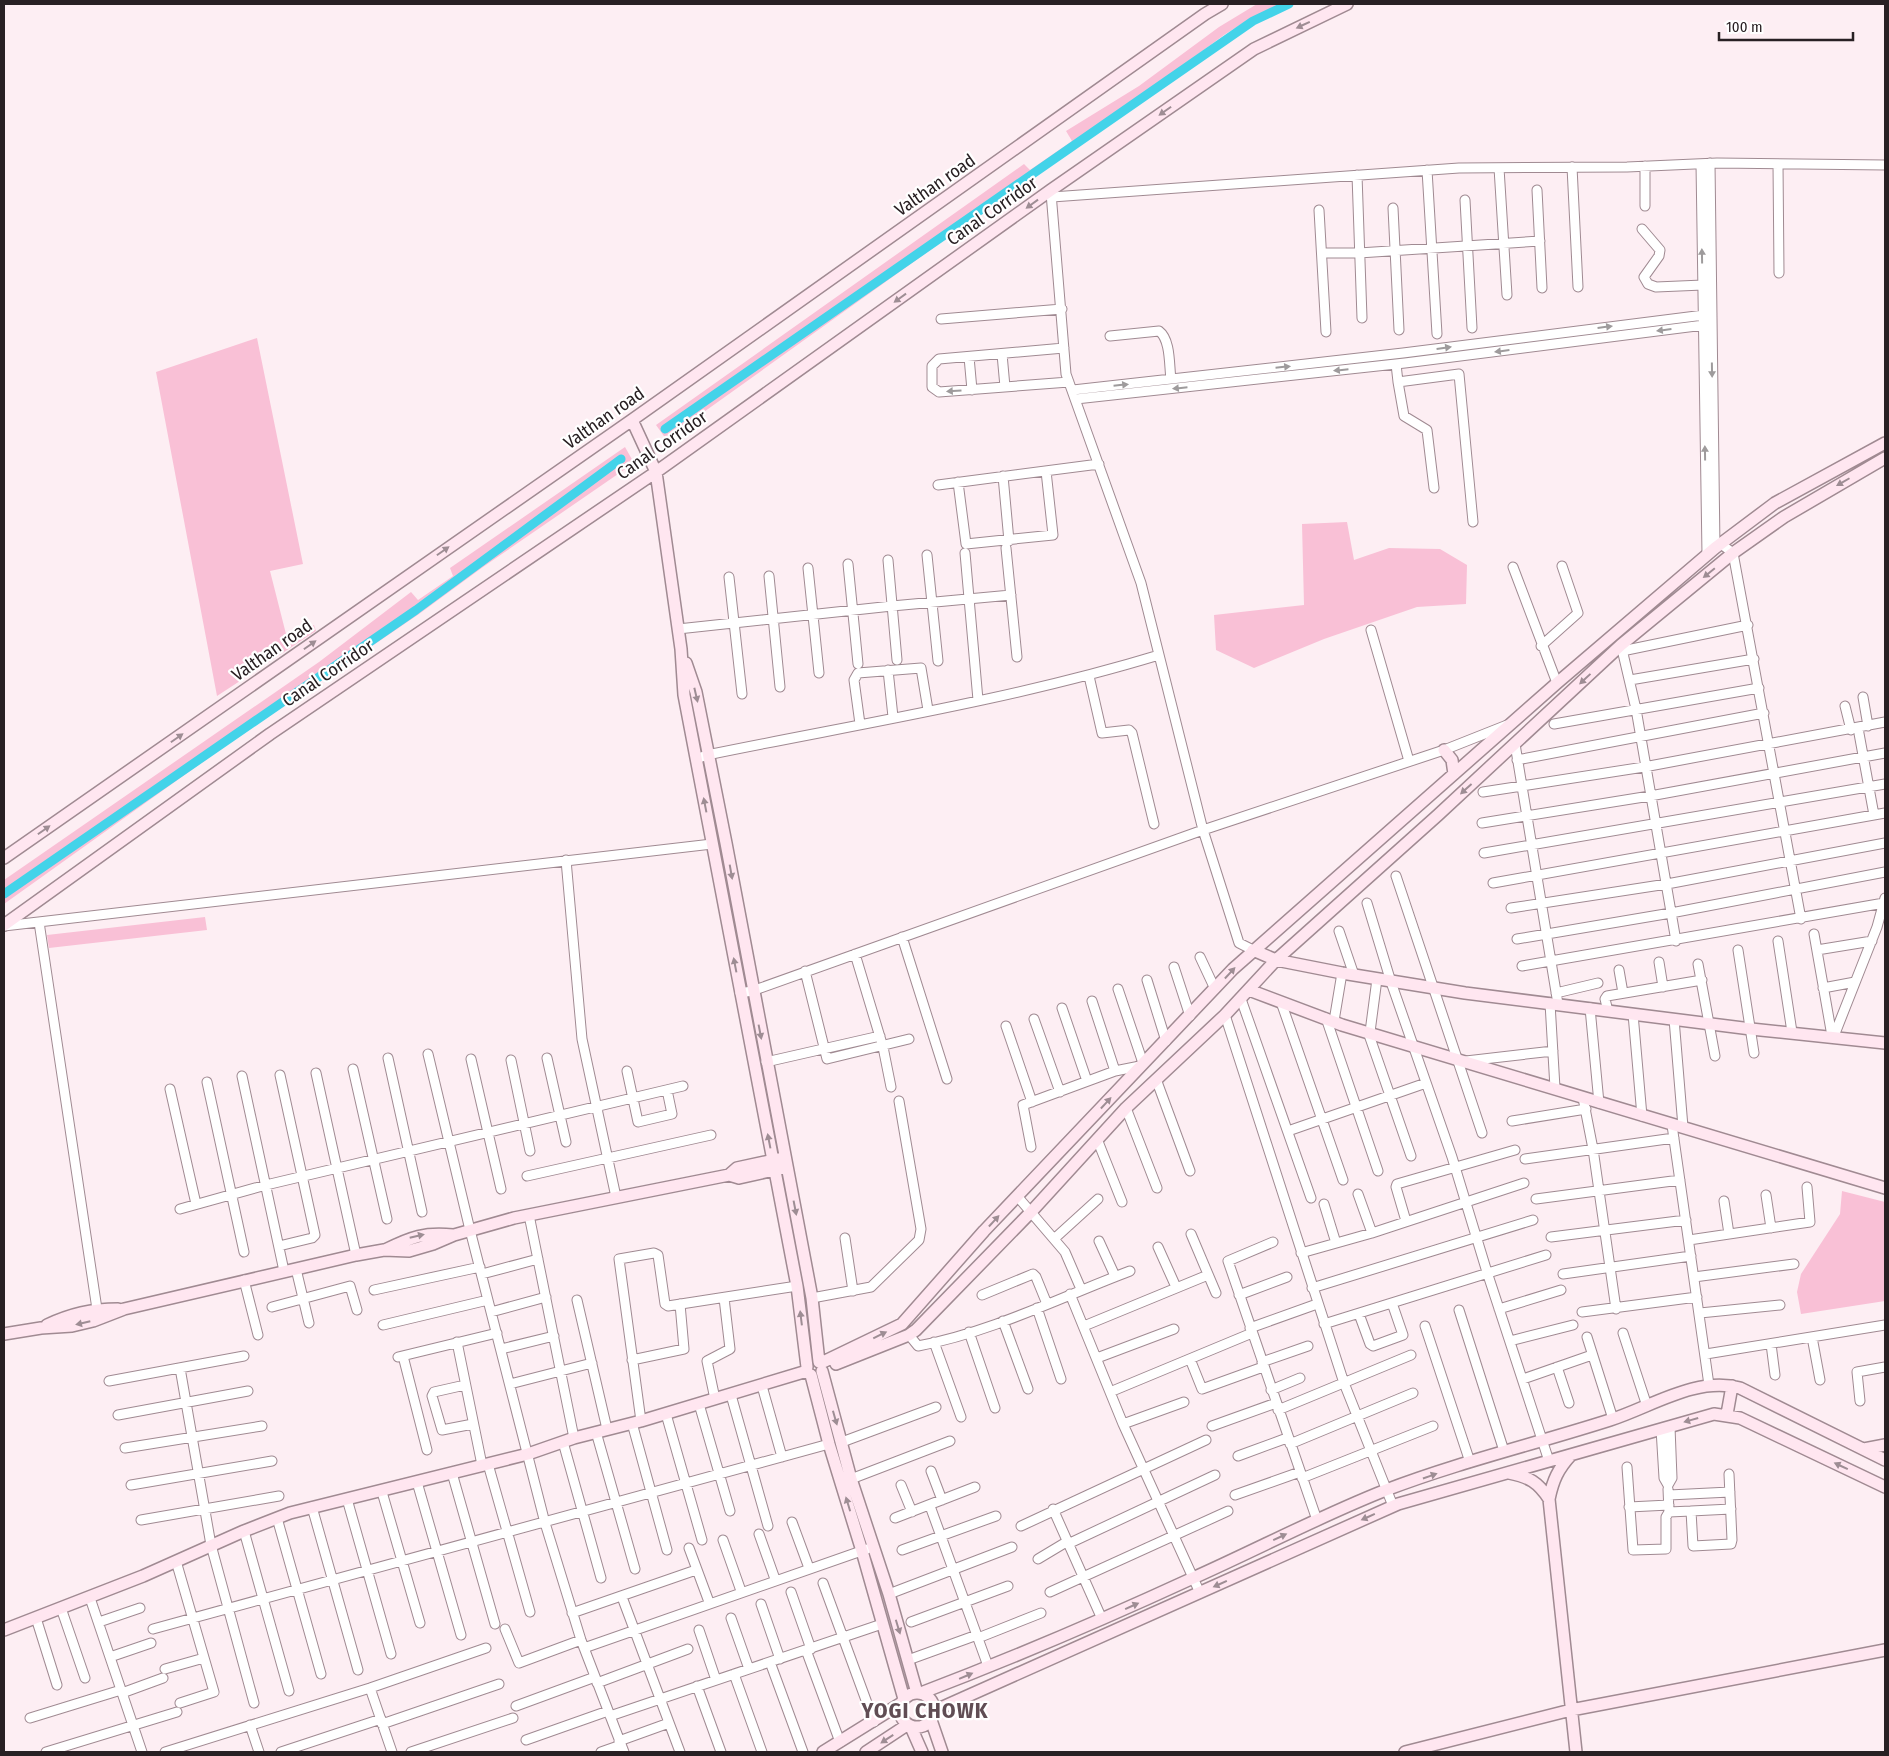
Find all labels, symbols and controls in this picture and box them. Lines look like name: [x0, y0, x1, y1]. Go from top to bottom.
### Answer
scale bar: [1719, 10, 1853, 42]
text: 100 m: [1726, 18, 1763, 36]
one-way arrow: [1295, 20, 1310, 29]
one-way arrow: [1158, 106, 1172, 116]
street label: Valthan road: [890, 149, 980, 221]
street label: Canal Corridor: [942, 171, 1042, 250]
one-way arrow: [1025, 199, 1039, 209]
one-way arrow: [1698, 248, 1706, 264]
one-way arrow: [893, 293, 907, 303]
one-way arrow: [1597, 323, 1613, 331]
one-way arrow: [1655, 326, 1671, 334]
one-way arrow: [1436, 344, 1452, 352]
one-way arrow: [1494, 347, 1510, 355]
one-way arrow: [1709, 362, 1717, 378]
one-way arrow: [1275, 363, 1291, 371]
one-way arrow: [1333, 366, 1349, 374]
one-way arrow: [1113, 381, 1129, 389]
street label: Valthan road: [559, 382, 649, 454]
one-way arrow: [1171, 384, 1187, 392]
one-way arrow: [945, 387, 961, 395]
street label: Canal Corridor: [612, 405, 712, 484]
one-way arrow: [1701, 445, 1709, 461]
one-way arrow: [1837, 478, 1850, 487]
one-way arrow: [436, 546, 450, 556]
one-way arrow: [1703, 567, 1715, 579]
street label: Valthan road: [227, 614, 317, 686]
street label: Canal Corridor: [278, 634, 379, 712]
one-way arrow: [303, 639, 316, 650]
one-way arrow: [1580, 673, 1592, 685]
one-way arrow: [692, 688, 700, 703]
one-way arrow: [171, 733, 184, 743]
one-way arrow: [1460, 783, 1472, 795]
one-way arrow: [700, 796, 708, 812]
one-way arrow: [37, 825, 51, 835]
one-way arrow: [728, 864, 736, 880]
one-way arrow: [730, 956, 738, 972]
one-way arrow: [1224, 967, 1236, 979]
one-way arrow: [757, 1024, 765, 1040]
one-way arrow: [1100, 1097, 1112, 1109]
one-way arrow: [765, 1134, 773, 1149]
one-way arrow: [791, 1201, 799, 1217]
one-way arrow: [988, 1215, 1000, 1227]
one-way arrow: [410, 1232, 425, 1240]
one-way arrow: [797, 1310, 805, 1326]
one-way arrow: [76, 1319, 91, 1327]
one-way arrow: [873, 1330, 887, 1338]
one-way arrow: [832, 1411, 840, 1426]
one-way arrow: [1684, 1417, 1699, 1425]
one-way arrow: [1834, 1462, 1848, 1470]
one-way arrow: [1422, 1471, 1437, 1479]
one-way arrow: [843, 1496, 851, 1511]
one-way arrow: [1361, 1514, 1375, 1522]
one-way arrow: [1273, 1533, 1287, 1541]
one-way arrow: [1213, 1580, 1227, 1588]
one-way arrow: [1125, 1601, 1139, 1609]
one-way arrow: [895, 1619, 903, 1634]
one-way arrow: [959, 1671, 973, 1679]
district label: YOGI CHOWK: [861, 1697, 989, 1724]
one-way arrow: [880, 1735, 894, 1744]

